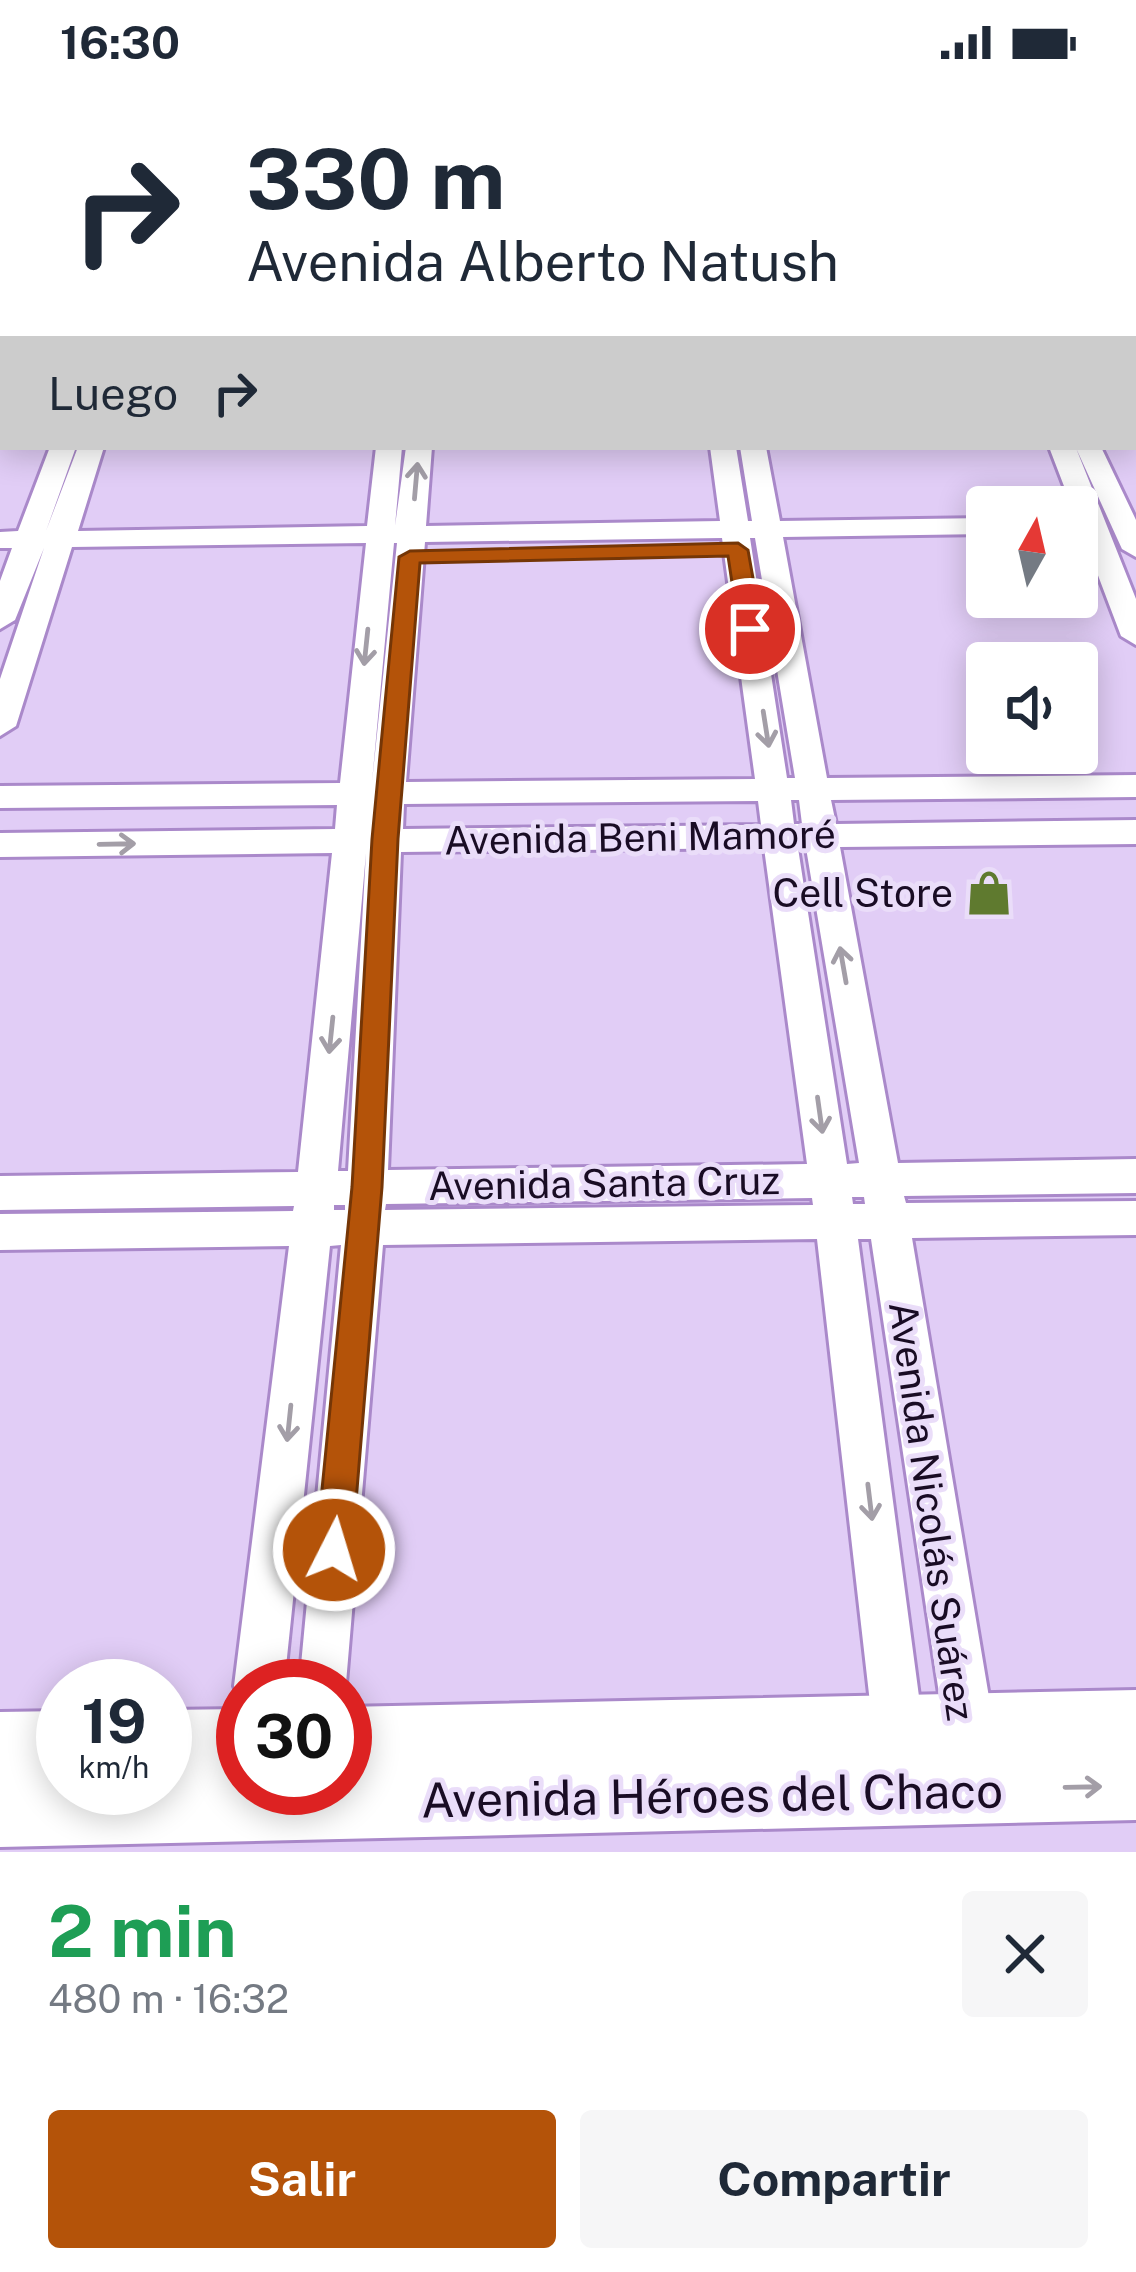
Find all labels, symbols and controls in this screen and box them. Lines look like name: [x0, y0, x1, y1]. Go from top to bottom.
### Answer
text: 16:30: [60, 16, 180, 69]
text: 330 m: [246, 129, 506, 228]
icon: right: [48, 132, 204, 288]
text: Avenida Alberto Natush: [246, 230, 839, 293]
icon: right: [202, 360, 268, 426]
text: Luego: [48, 367, 178, 420]
one-way arrow: [405, 462, 428, 501]
north arrow: [966, 486, 1098, 618]
map controls: [966, 486, 1098, 774]
pin: [699, 578, 801, 680]
icon: arrive: [717, 596, 783, 662]
one-way arrow: [354, 627, 377, 666]
button: sound: [966, 642, 1098, 774]
one-way arrow: [755, 708, 778, 747]
street label: Avenida Beni Mamoré: [444, 811, 836, 863]
one-way arrow: [97, 833, 136, 855]
shop icon: Cell Store: [964, 868, 1014, 918]
place label: Cell Store: [773, 870, 953, 916]
one-way arrow: [830, 946, 853, 985]
one-way arrow: [319, 1015, 342, 1054]
one-way arrow: [809, 1095, 831, 1134]
street label: Avenida Santa Cruz: [428, 1157, 780, 1209]
street label: Avenida Nicolás Suárez: [880, 1298, 984, 1724]
one-way arrow: [277, 1403, 299, 1442]
one-way arrow: [859, 1481, 882, 1520]
position arrow: [271, 1487, 397, 1613]
speed limit sign: 30: [216, 1659, 372, 1815]
text: 19: [81, 1686, 147, 1757]
text: km/h: [79, 1749, 149, 1785]
street label: Avenida Héroes del Chaco: [420, 1761, 1004, 1829]
one-way arrow: [1063, 1775, 1102, 1798]
text: 2 min: [48, 1889, 237, 1973]
button: close: [962, 1891, 1088, 2017]
text: 480 m · 16:32: [48, 1976, 289, 2022]
button: Salir: [48, 2110, 556, 2248]
button: Compartir: [580, 2110, 1088, 2248]

